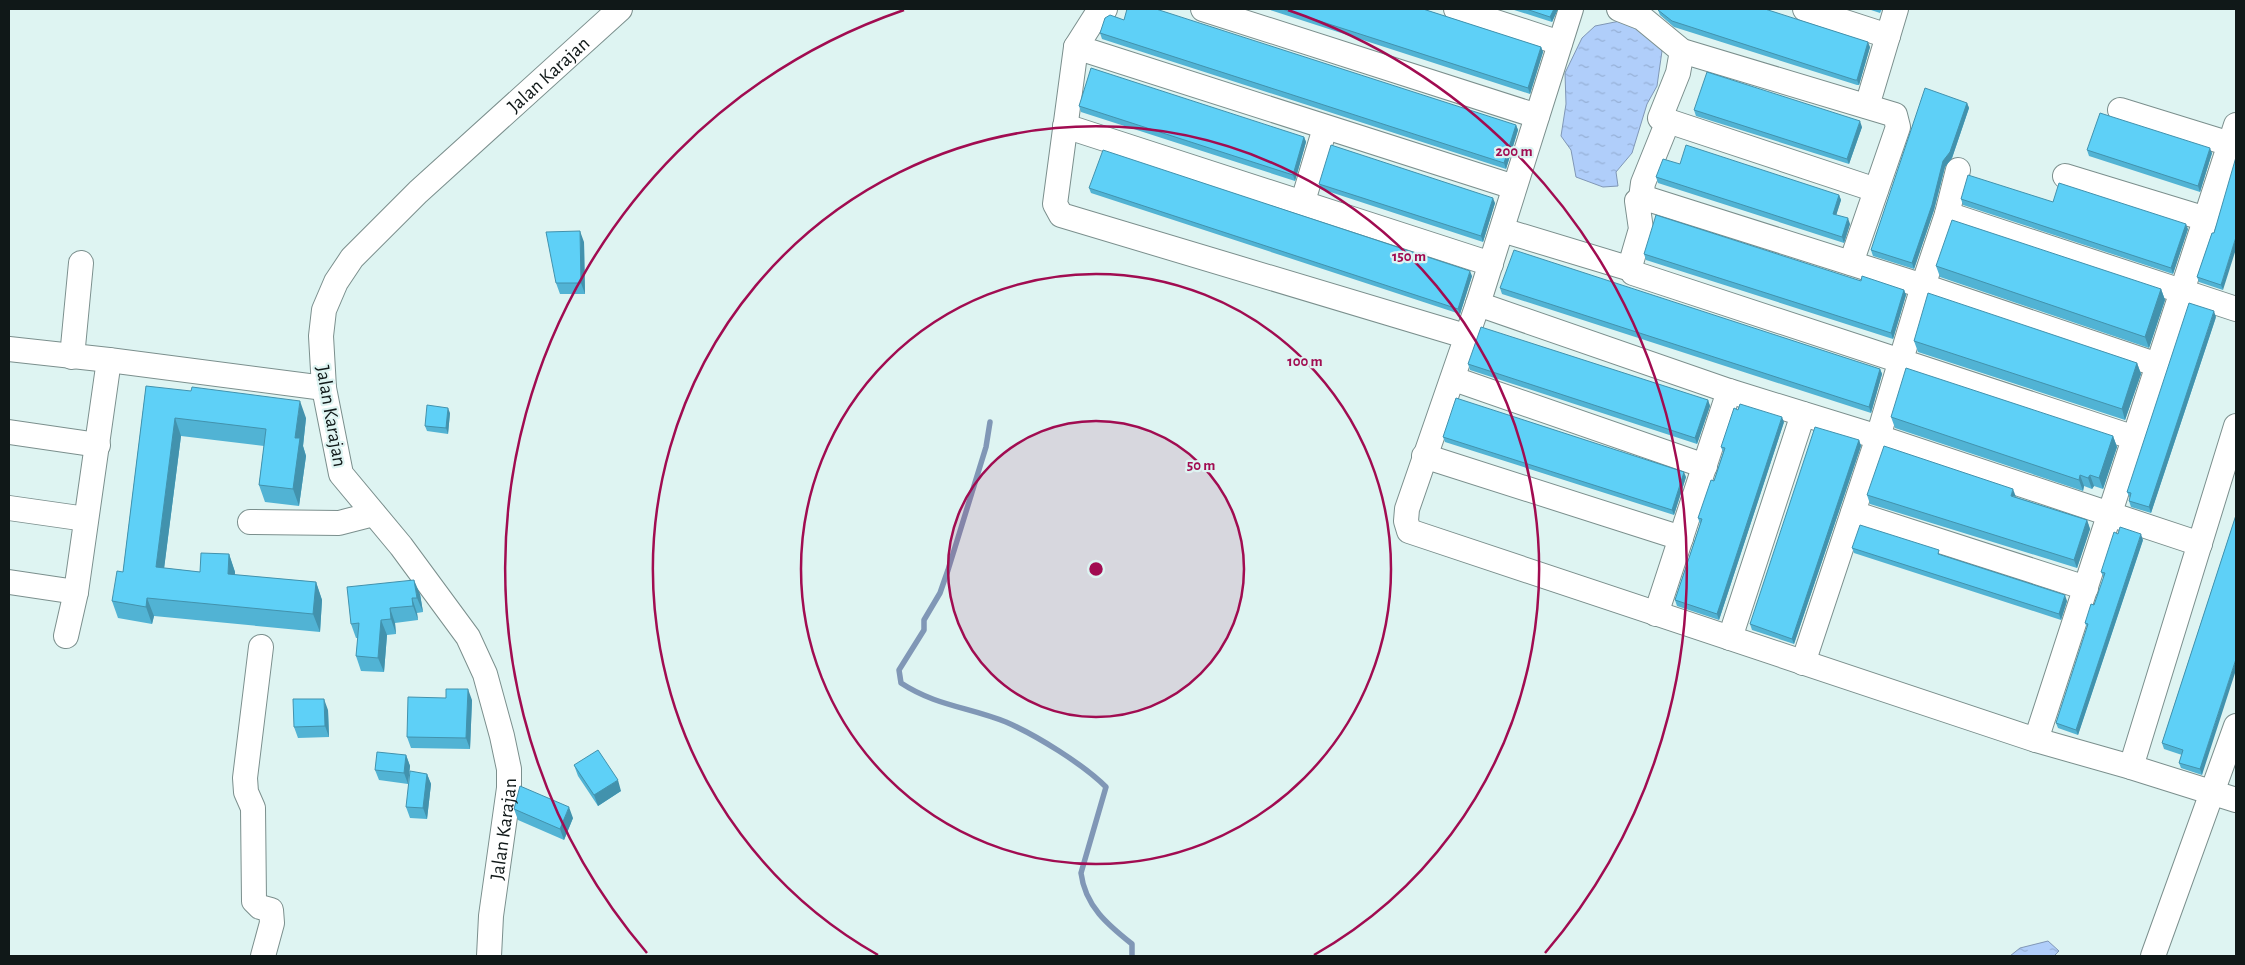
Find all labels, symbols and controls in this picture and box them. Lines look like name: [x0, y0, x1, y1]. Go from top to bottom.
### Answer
street label: Jalan Karajan: [504, 33, 594, 117]
text: 200 m: [1495, 144, 1533, 159]
text: 150 m: [1392, 249, 1426, 264]
text: 100 m: [1287, 354, 1323, 369]
street label: Jalan Karajan: [312, 364, 350, 468]
text: 50 m: [1187, 458, 1215, 473]
centre of rings: [1087, 560, 1105, 578]
street label: Jalan Karajan: [487, 778, 520, 881]

